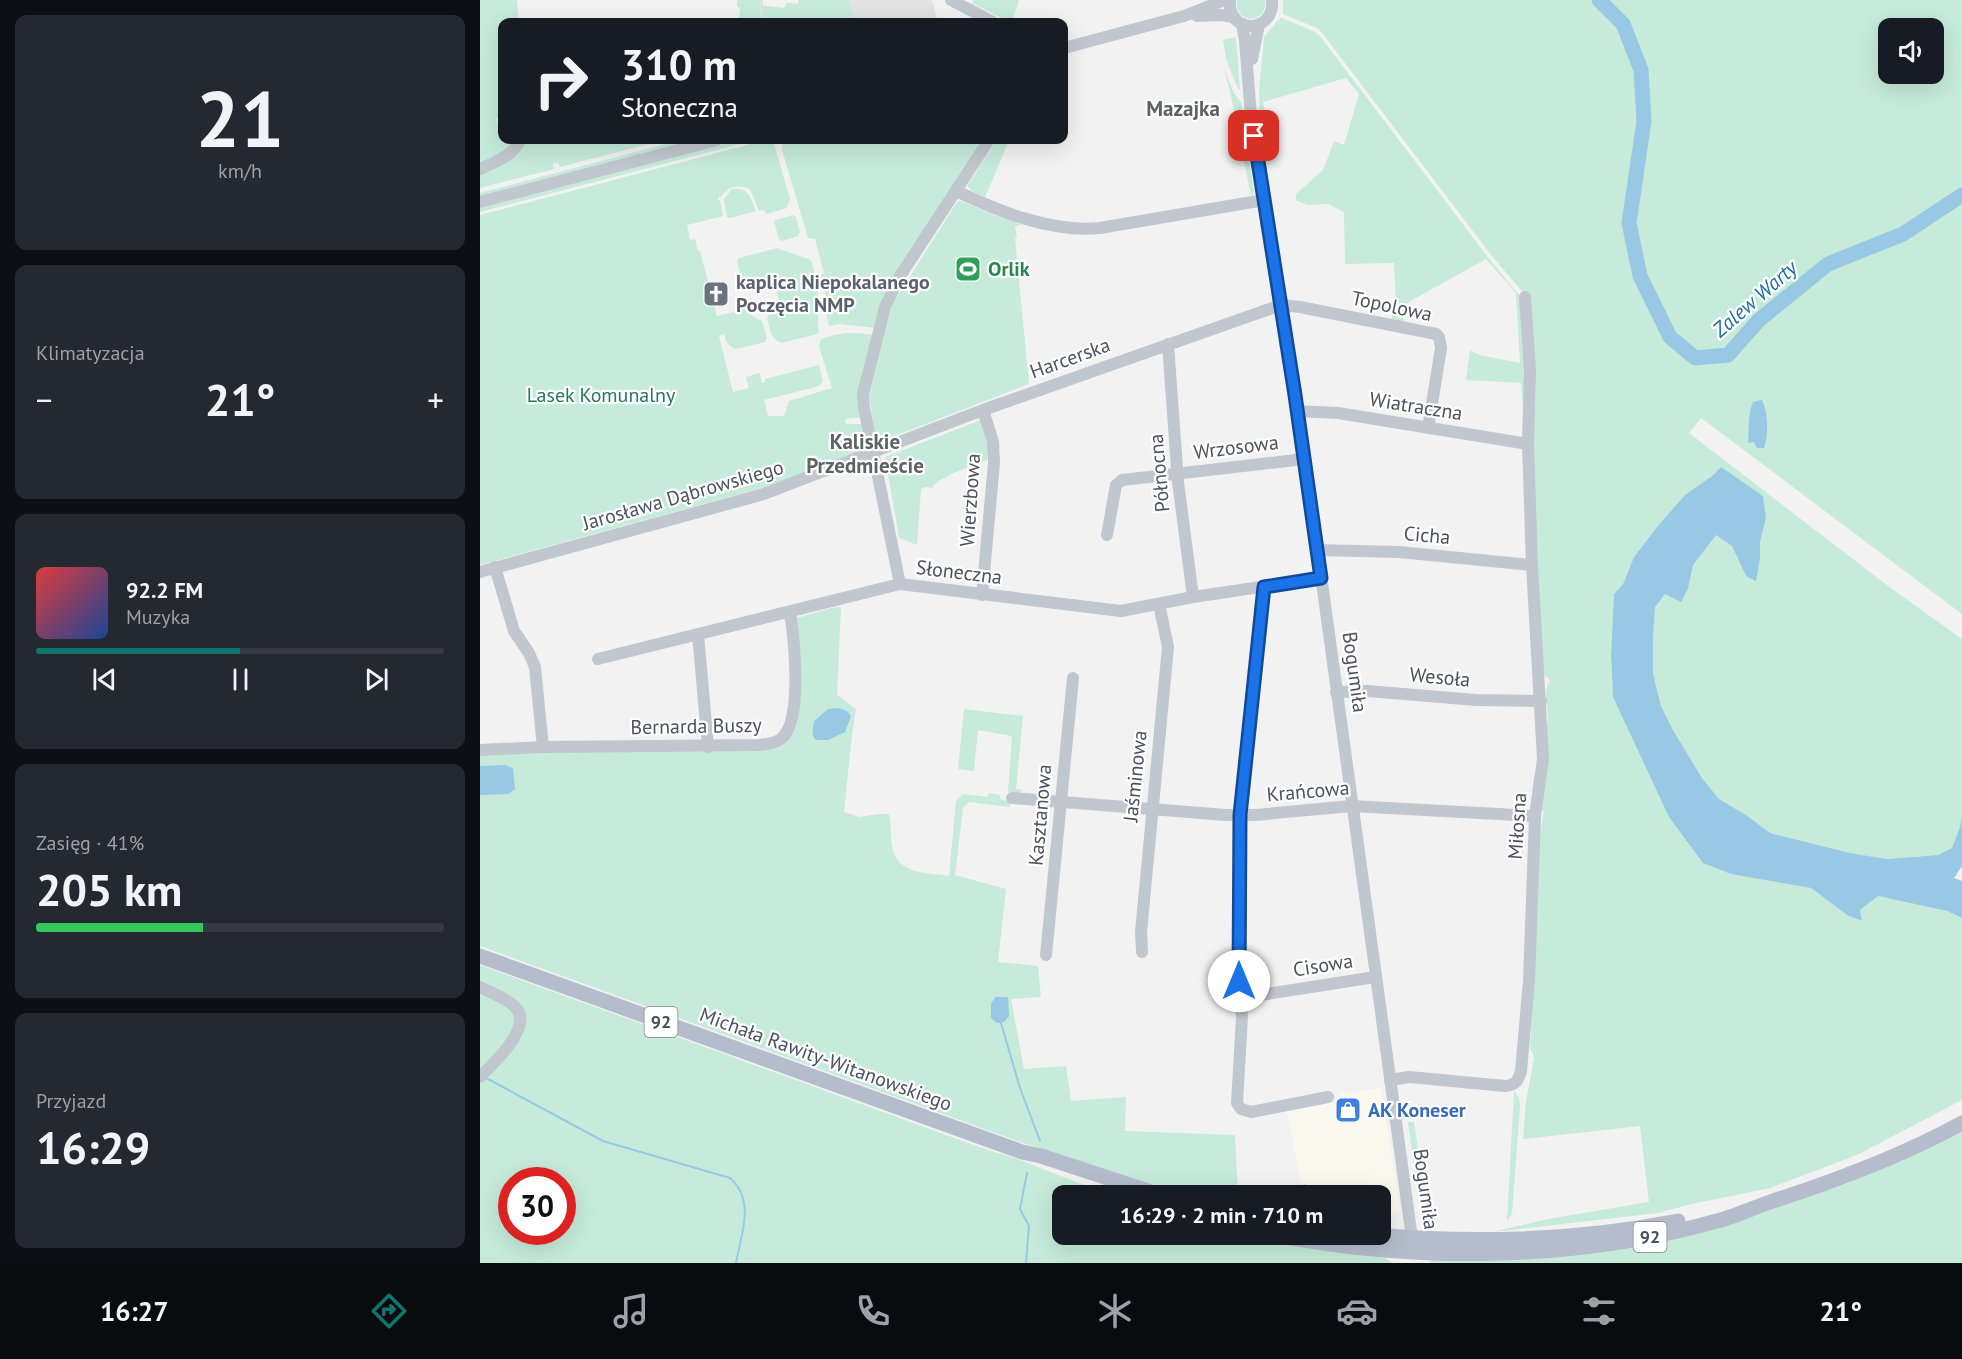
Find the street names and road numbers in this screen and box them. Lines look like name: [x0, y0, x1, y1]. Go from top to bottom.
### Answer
street label: Topolowa: [1349, 285, 1435, 327]
street label: Harcerska: [1026, 331, 1114, 385]
street label: Wiatraczna: [1368, 386, 1464, 426]
street label: Wrzosowa: [1192, 429, 1280, 465]
street label: Północna: [1143, 433, 1175, 513]
street label: Wierzbowa: [954, 452, 986, 548]
street label: Jarosława Dąbrowskiego: [578, 454, 787, 536]
street label: Cicha: [1403, 520, 1451, 550]
street label: Słoneczna: [914, 554, 1004, 590]
street label: Bogumiła: [1336, 630, 1374, 714]
street label: Wesoła: [1409, 661, 1471, 693]
street label: Bernarda Buszy: [630, 712, 763, 740]
street label: Jaśminowa: [1117, 729, 1153, 824]
street label: Kasztanowa: [1023, 763, 1057, 867]
street label: Krańcowa: [1266, 774, 1350, 808]
street label: Miłosna: [1502, 792, 1532, 860]
street label: Cisowa: [1291, 947, 1355, 983]
street label: Michała Rawity-Witanowskiego: [696, 1001, 956, 1117]
road number: 92: [644, 1007, 678, 1037]
street label: Bogumiła: [1407, 1147, 1445, 1231]
road number: 92: [1634, 1222, 1666, 1252]

